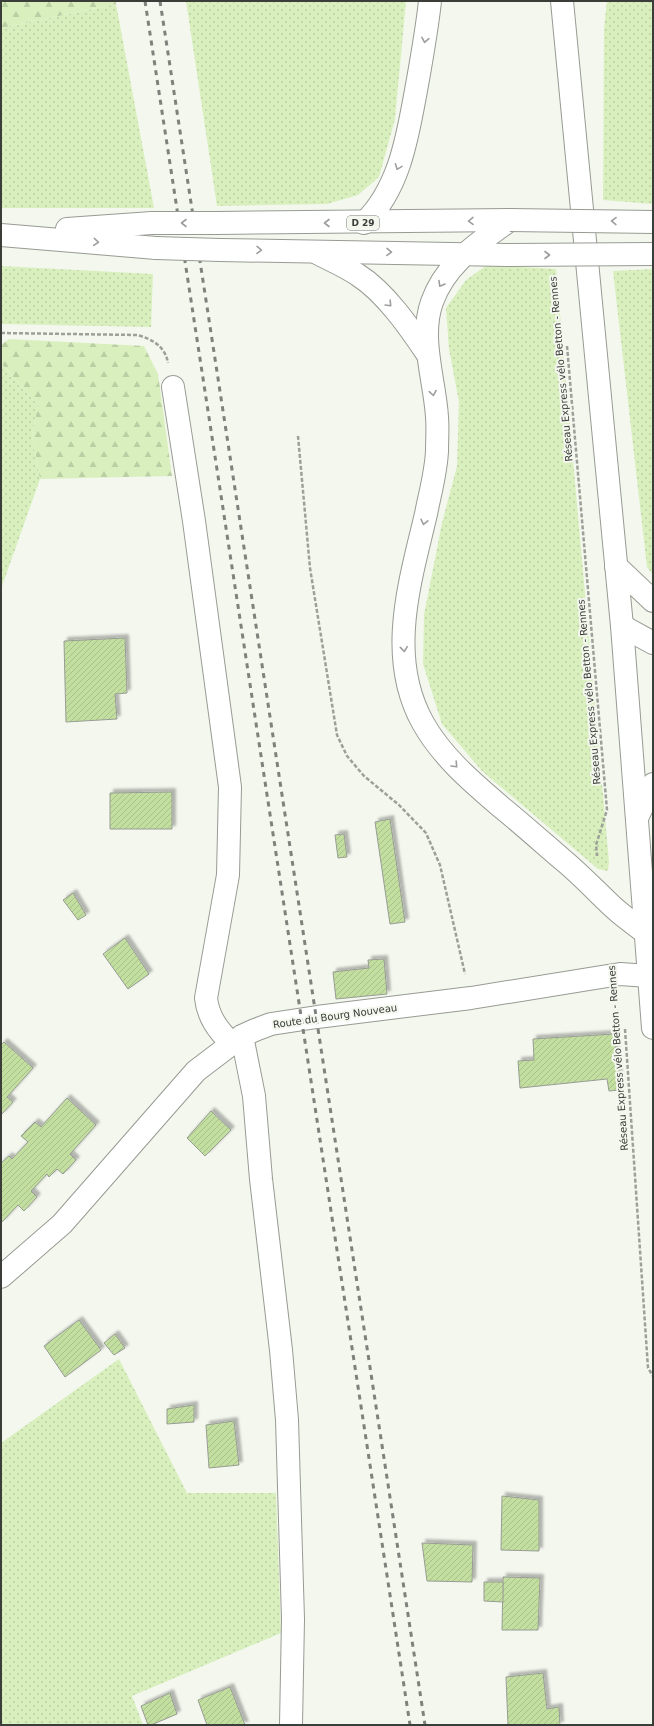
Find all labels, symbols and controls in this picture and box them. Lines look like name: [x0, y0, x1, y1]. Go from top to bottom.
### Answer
one-way arrow: [421, 36, 430, 43]
one-way arrow: [395, 163, 403, 170]
road number: D 29: [347, 216, 379, 230]
one-way arrow: [468, 217, 474, 225]
one-way arrow: [611, 217, 617, 225]
one-way arrow: [181, 219, 187, 227]
one-way arrow: [324, 219, 330, 227]
one-way arrow: [93, 238, 99, 247]
one-way arrow: [256, 246, 262, 254]
one-way arrow: [386, 248, 392, 256]
one-way arrow: [544, 251, 550, 259]
street label: Réseau Express vélo Betton - Rennes: [547, 276, 575, 462]
one-way arrow: [438, 280, 445, 287]
one-way arrow: [385, 299, 392, 307]
one-way arrow: [429, 390, 437, 396]
one-way arrow: [420, 518, 428, 525]
street label: Réseau Express vélo Betton - Rennes: [575, 599, 603, 785]
one-way arrow: [399, 646, 408, 653]
one-way arrow: [450, 761, 457, 768]
street label: Réseau Express vélo Betton - Rennes: [606, 965, 630, 1151]
street label: Route du Bourg Nouveau: [272, 1002, 398, 1030]

